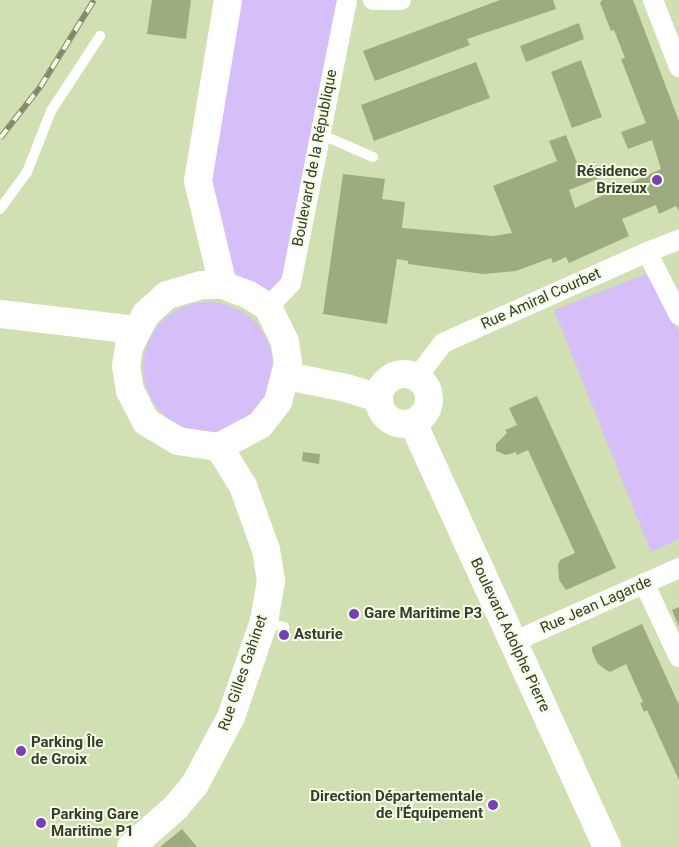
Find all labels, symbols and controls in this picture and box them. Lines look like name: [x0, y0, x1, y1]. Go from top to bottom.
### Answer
street label: Boulevard de la République: [289, 68, 341, 248]
place label: Résidence Brizeux: [577, 162, 647, 197]
marker: Résidence Brizeux: [651, 174, 663, 186]
street label: Rue Amiral Courbet: [478, 265, 604, 333]
street label: Boulevard Adolphe Pierre: [466, 555, 554, 715]
street label: Rue Jean Lagarde: [538, 572, 654, 638]
place label: Gare Maritime P3: [364, 605, 482, 623]
marker: Gare Maritime P3: [348, 608, 360, 620]
street label: Rue Gilles Gahinet: [215, 613, 271, 733]
place label: Asturie: [294, 626, 343, 644]
marker: Asturie: [278, 629, 290, 641]
place label: Parking Île de Groix: [31, 733, 103, 768]
marker: Parking Île de Groix: [15, 745, 27, 757]
place label: Direction Départementale de l'Équipement: [310, 787, 483, 822]
marker: Direction Départementale de l'Équipement: [487, 799, 499, 811]
place label: Parking Gare Maritime P1: [51, 805, 139, 840]
marker: Parking Gare Maritime P1: [35, 817, 47, 829]

